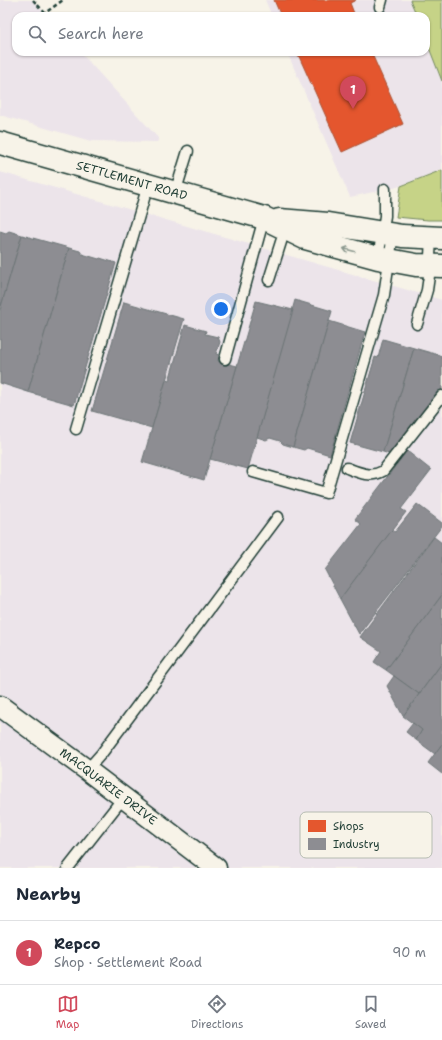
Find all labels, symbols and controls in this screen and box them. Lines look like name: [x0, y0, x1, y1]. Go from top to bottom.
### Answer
search box: [12, 12, 430, 56]
icon: search: [26, 23, 48, 45]
text: Search here: [58, 24, 144, 44]
pin: 1: [340, 76, 366, 109]
street label: SETTLEMENT ROAD: [75, 157, 189, 204]
one-way arrow: [343, 246, 356, 253]
your location: [211, 299, 231, 319]
street label: MACQUARIE DRIVE: [56, 745, 160, 828]
legend: [300, 812, 432, 858]
text: Shops: [333, 819, 364, 834]
text: Industry: [333, 837, 380, 852]
text: Nearby: [16, 883, 81, 905]
text: Repco: [54, 934, 101, 954]
text: 1: [26, 944, 32, 961]
text: 90 m: [392, 944, 426, 961]
text: Shop · Settlement Road: [54, 954, 202, 971]
tab: Map: [56, 993, 79, 1032]
tab: Directions: [191, 993, 243, 1032]
tab: Saved: [355, 993, 386, 1032]

